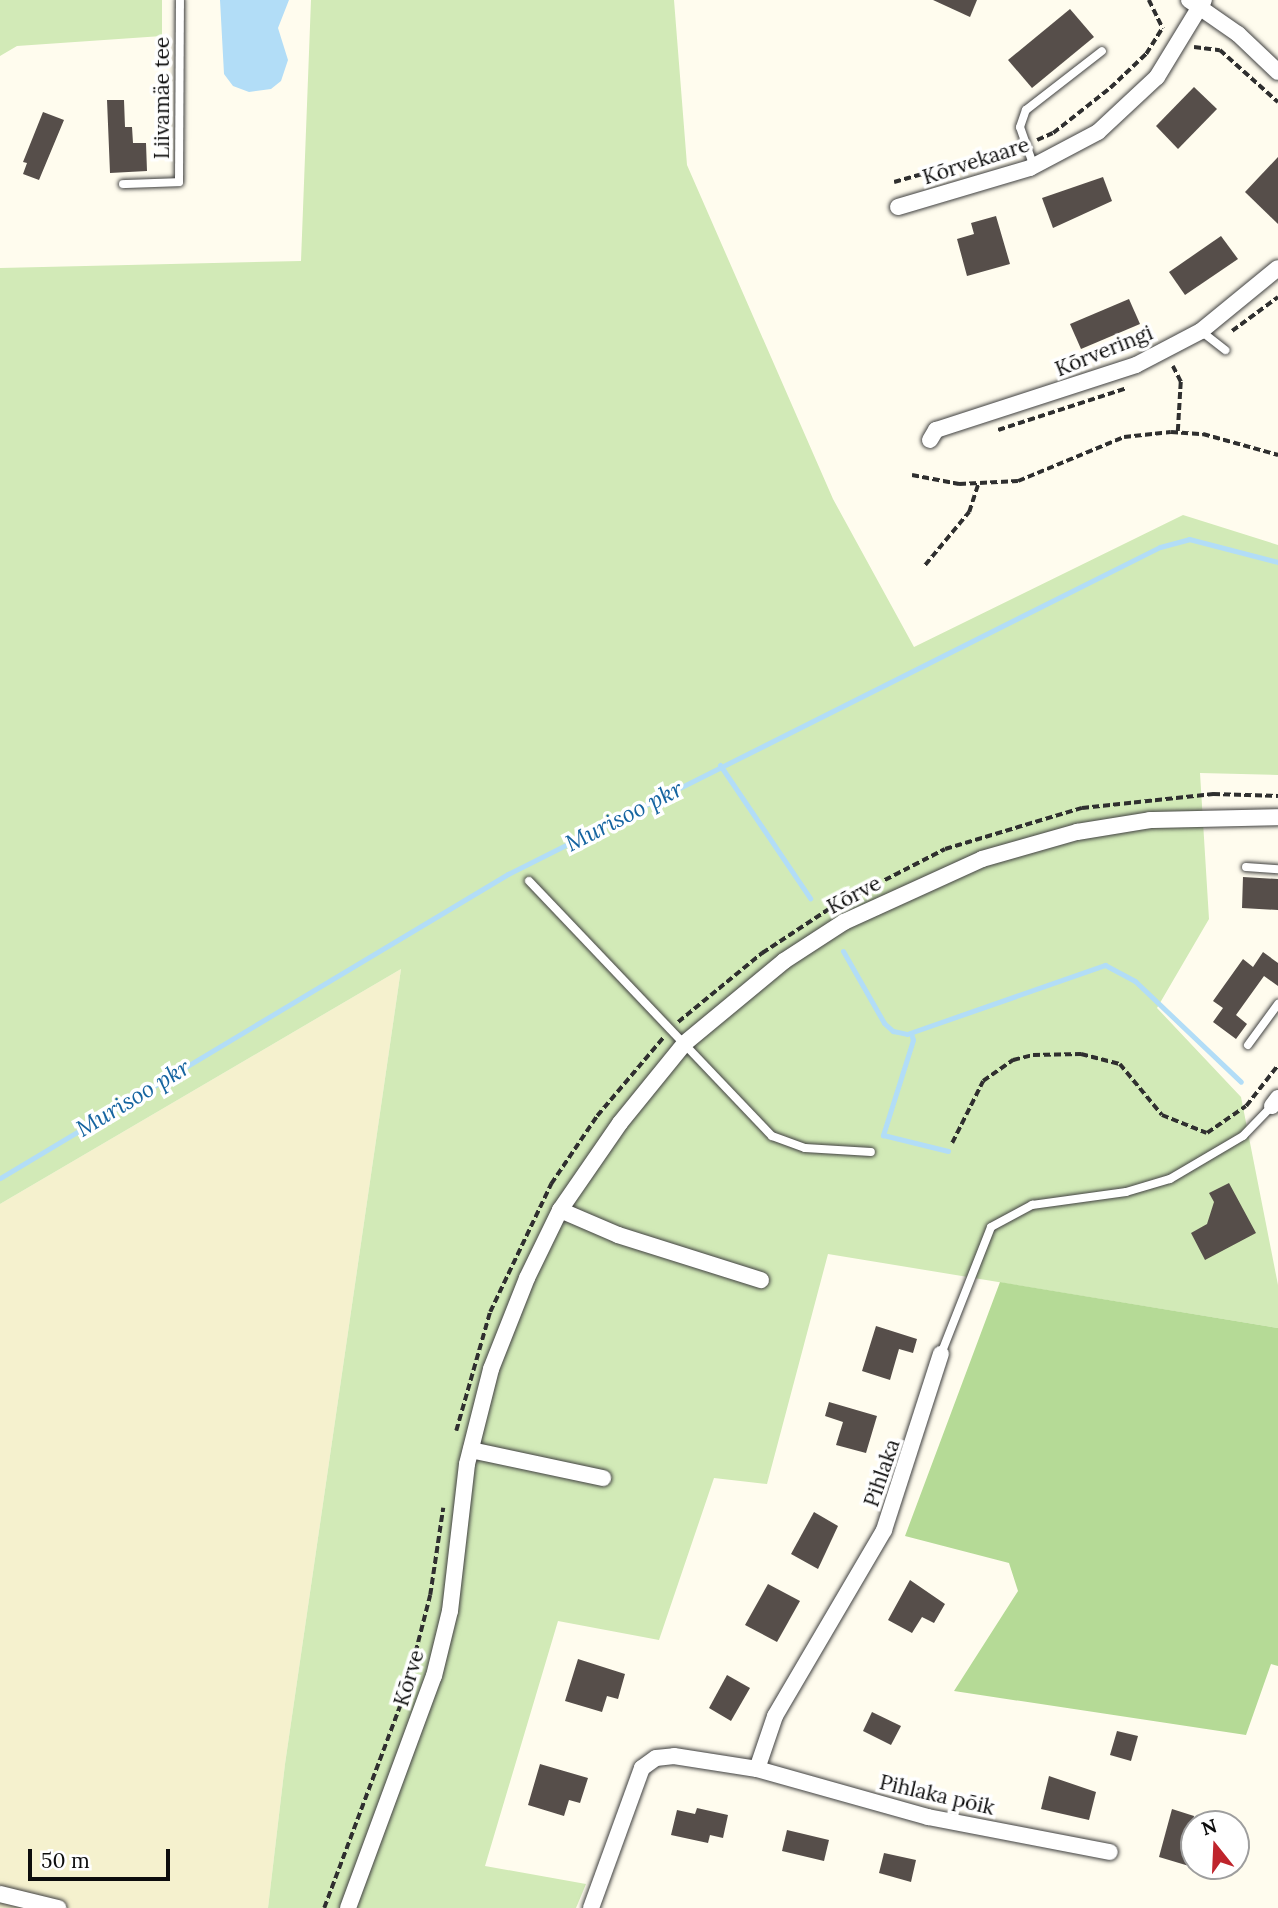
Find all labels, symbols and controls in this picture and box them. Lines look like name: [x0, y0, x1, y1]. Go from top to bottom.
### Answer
street label: Liivamäe tee: [149, 37, 175, 159]
street label: Kõrvekaare: [919, 132, 1033, 190]
street label: Kõrveringi: [1051, 320, 1157, 382]
water label: Murisoo pkr: [561, 775, 687, 857]
street label: Kõrve: [823, 870, 885, 920]
water label: Murisoo pkr: [71, 1053, 195, 1143]
street label: Pihlaka: [859, 1436, 905, 1510]
street label: Kõrve: [389, 1647, 429, 1709]
street label: Pihlaka põik: [877, 1770, 997, 1820]
north arrow: [1180, 1810, 1250, 1880]
text: N: [1198, 1813, 1220, 1841]
scale bar: [32, 1834, 173, 1878]
text: 50 m: [41, 1847, 90, 1874]

